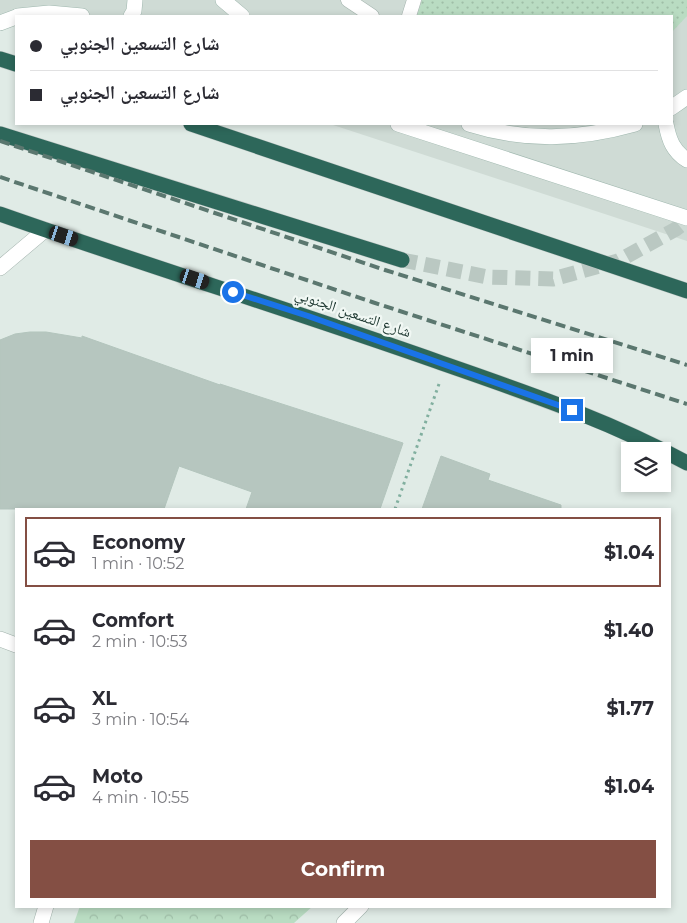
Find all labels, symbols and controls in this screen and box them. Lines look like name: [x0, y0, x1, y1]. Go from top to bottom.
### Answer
text: شارع التسعين الجنوبي: [60, 32, 220, 55]
text: شارع التسعين الجنوبي: [60, 81, 220, 104]
car: [47, 224, 80, 248]
car: [178, 267, 211, 291]
route start: [222, 281, 244, 303]
street label: شارع التسعين الجنوبي: [292, 284, 414, 344]
callout: 1 min: [531, 338, 613, 372]
text: 1 min: [550, 346, 594, 365]
route end: [561, 399, 583, 421]
map controls: [621, 442, 671, 492]
button: layers: [621, 442, 671, 492]
icon: car: [32, 530, 77, 575]
text: Economy: [92, 531, 185, 554]
text: $1.04: [604, 541, 654, 564]
text: 1 min · 10:52: [92, 554, 184, 573]
icon: car: [32, 608, 77, 653]
text: Comfort: [92, 609, 174, 632]
text: $1.40: [604, 619, 654, 642]
text: 2 min · 10:53: [92, 632, 188, 651]
icon: car: [32, 686, 77, 731]
text: XL: [92, 687, 117, 710]
text: $1.77: [606, 697, 654, 720]
text: 3 min · 10:54: [92, 710, 189, 729]
icon: car: [32, 764, 77, 809]
text: Moto: [92, 765, 143, 788]
text: $1.04: [604, 775, 654, 798]
text: 4 min · 10:55: [92, 788, 189, 807]
button: Confirm: [30, 840, 656, 898]

